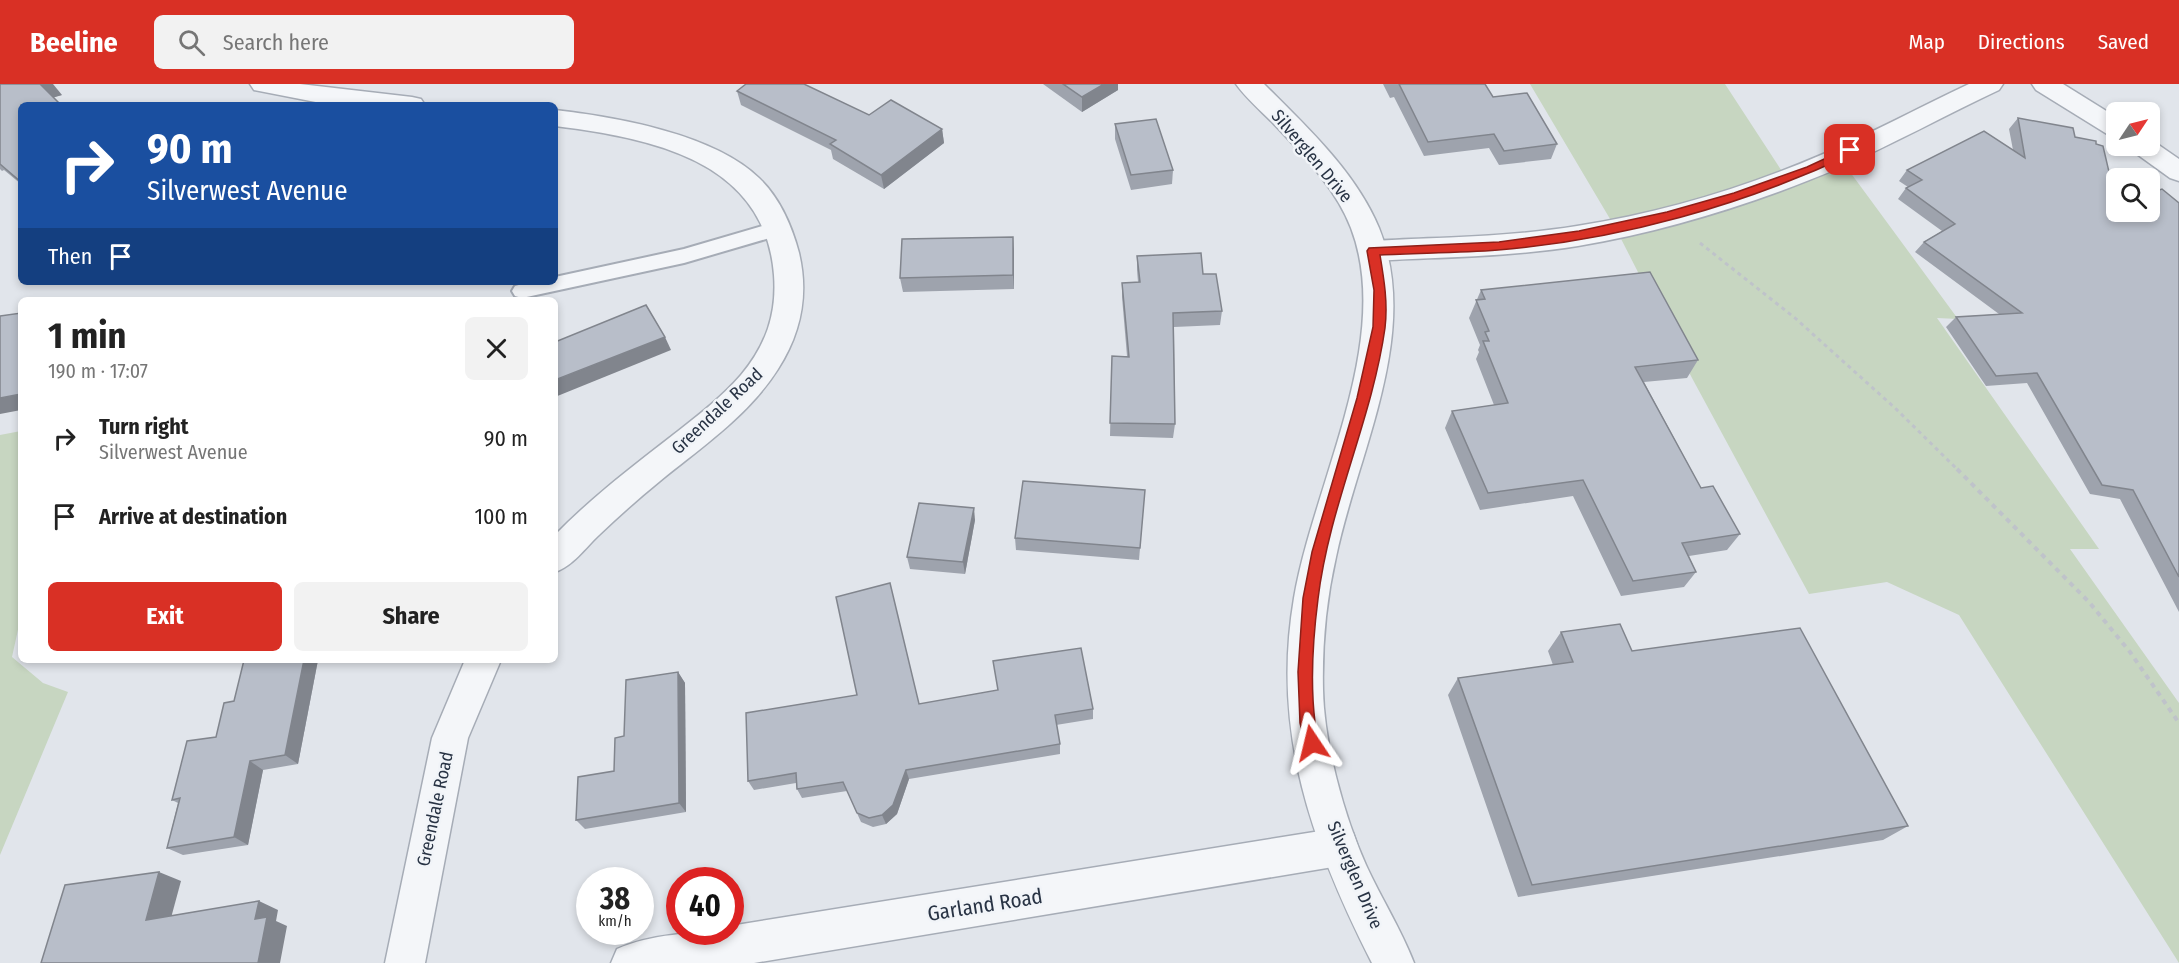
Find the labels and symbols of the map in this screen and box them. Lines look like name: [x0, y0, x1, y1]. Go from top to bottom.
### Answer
north arrow: [2106, 102, 2160, 156]
street label: Silverglen Drive: [1267, 105, 1357, 207]
pin: [1824, 124, 1875, 175]
street label: Greendale Road: [667, 363, 767, 459]
position arrow: [1280, 711, 1344, 775]
street label: Greendale Road: [412, 750, 458, 868]
street label: Silverglen Drive: [1322, 818, 1388, 932]
speed limit sign: 40: [666, 867, 744, 945]
street label: Garland Road: [926, 883, 1044, 927]

